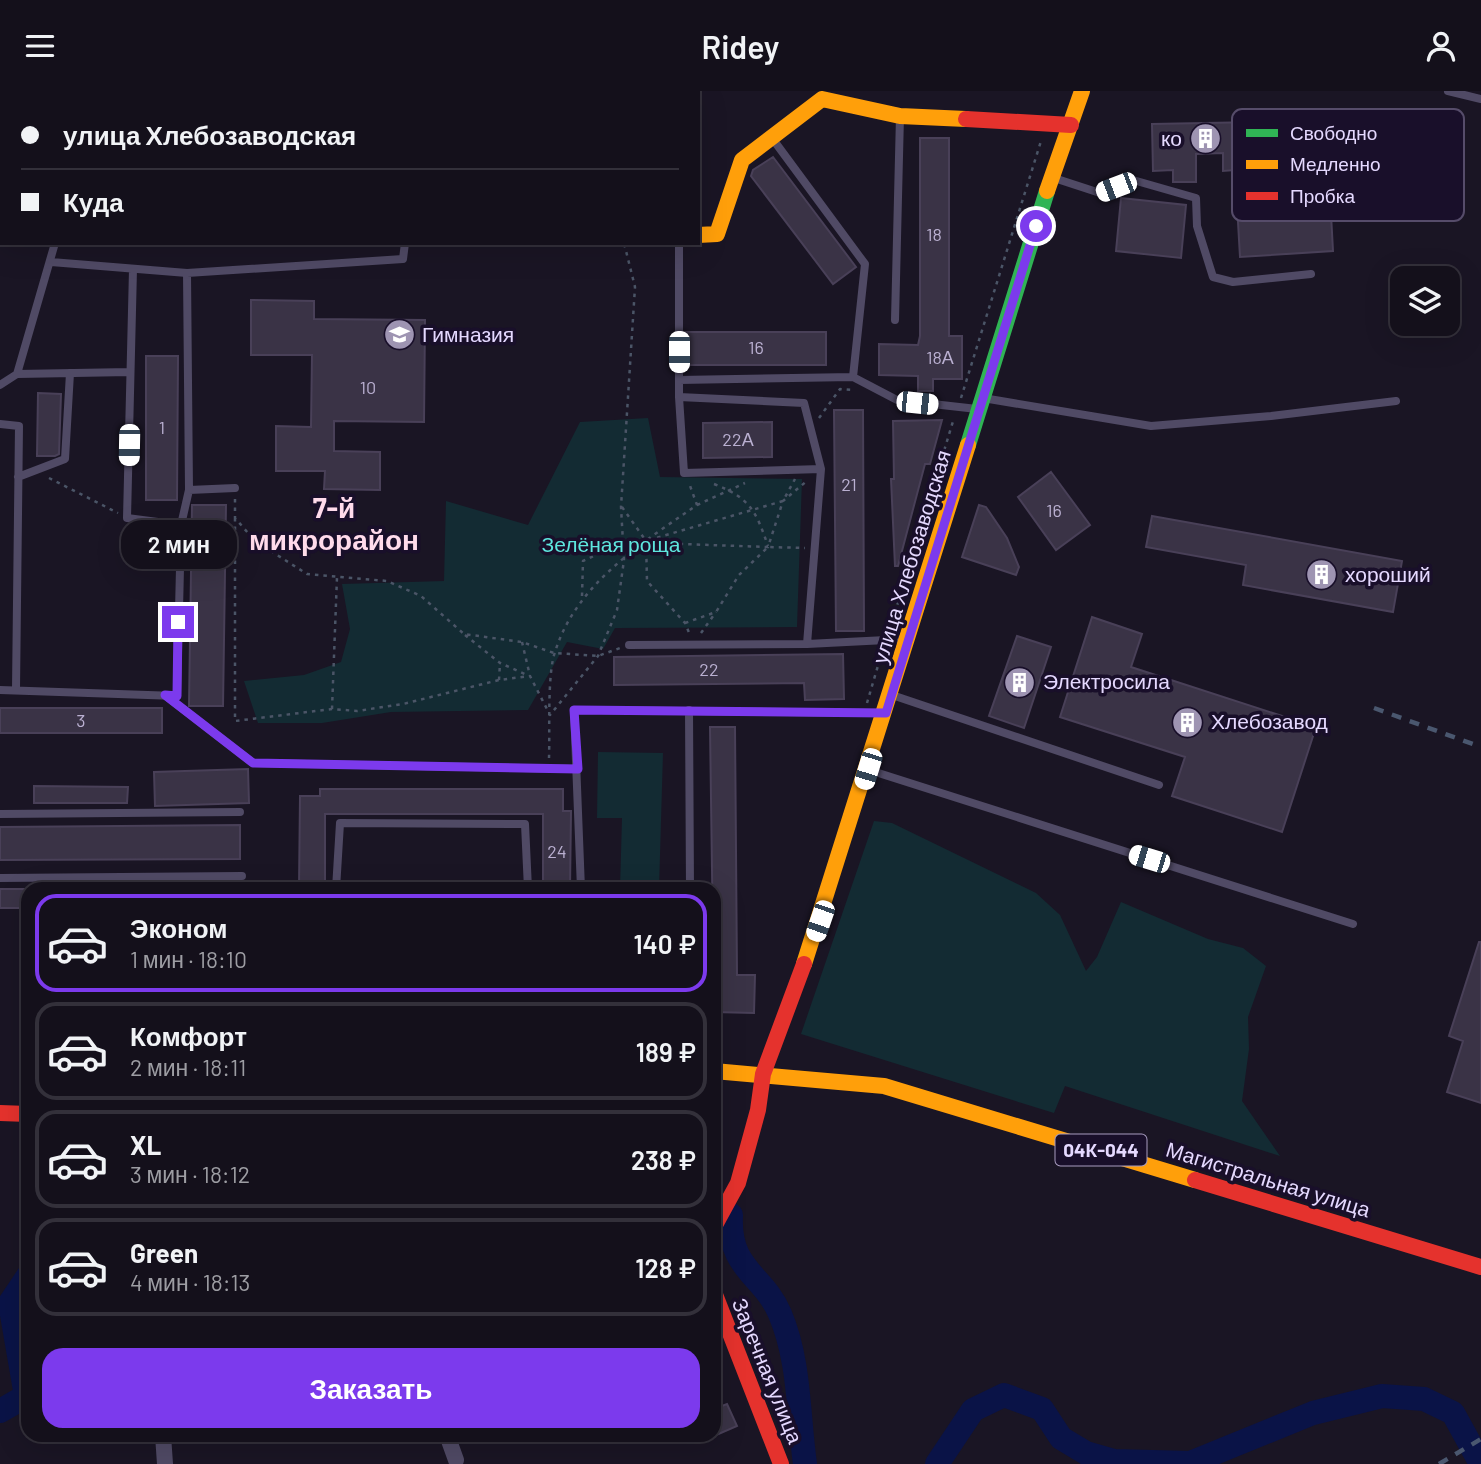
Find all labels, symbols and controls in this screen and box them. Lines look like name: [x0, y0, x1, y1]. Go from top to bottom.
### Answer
icon: menu: [21, 27, 59, 65]
text: Ridey: [702, 27, 779, 65]
icon: person: [1422, 27, 1460, 65]
legend: [1232, 109, 1464, 221]
text: улица Хлебозаводская: [63, 119, 356, 150]
text: Свободно: [1290, 121, 1377, 144]
building icon: ко: [1188, 122, 1222, 156]
place label: ко: [1161, 125, 1182, 150]
text: Медленно: [1290, 152, 1380, 175]
car: [1093, 170, 1140, 204]
text: Пробка: [1290, 184, 1355, 207]
text: Куда: [63, 186, 124, 217]
route start: [1020, 210, 1052, 242]
house number: 18: [926, 223, 942, 245]
map controls: [1390, 266, 1460, 336]
button: layers: [1390, 266, 1460, 336]
school or university icon: Гимназия: [382, 318, 416, 352]
place label: Гимназия: [422, 321, 514, 346]
car: [669, 331, 690, 373]
house number: 16: [748, 336, 764, 358]
house number: 18А: [926, 346, 954, 368]
house number: 10: [360, 376, 376, 398]
car: [896, 390, 939, 416]
house number: 1: [159, 416, 165, 438]
car: [119, 424, 140, 466]
house number: 22А: [722, 428, 754, 450]
street label: улица Хлебозаводская: [866, 447, 955, 666]
house number: 21: [841, 473, 857, 495]
district label: 7-й микрорайон: [249, 490, 419, 556]
house number: 16: [1046, 499, 1062, 521]
callout: 2 мин: [120, 521, 236, 569]
text: 2 мин: [148, 530, 210, 558]
park label: Зелёная роща: [542, 531, 681, 556]
building icon: хороший: [1305, 558, 1339, 592]
place label: хороший: [1345, 561, 1431, 586]
route end: [162, 606, 194, 638]
house number: 22: [699, 658, 719, 680]
building icon: Электросила: [1003, 665, 1037, 699]
place label: Электросила: [1043, 668, 1170, 693]
building icon: Хлебозавод: [1171, 705, 1205, 739]
place label: Хлебозавод: [1211, 708, 1328, 733]
house number: 3: [76, 709, 86, 731]
car: [852, 746, 885, 792]
house number: 24: [547, 840, 567, 862]
car: [1126, 843, 1173, 875]
car: [804, 898, 837, 944]
icon: car: [46, 912, 109, 975]
text: Эконом: [130, 912, 228, 943]
text: 140 ₽: [633, 928, 696, 959]
text: 1 мин · 18:10: [130, 945, 247, 973]
icon: car: [46, 1020, 109, 1083]
text: Комфорт: [130, 1020, 247, 1051]
text: 189 ₽: [636, 1036, 696, 1067]
text: 2 мин · 18:11: [130, 1053, 246, 1081]
icon: car: [46, 1128, 109, 1191]
text: XL: [130, 1129, 161, 1160]
road number: 04К-044: [1056, 1135, 1146, 1165]
street label: Магистральная улица: [1163, 1136, 1374, 1222]
text: 238 ₽: [631, 1144, 696, 1175]
text: 3 мин · 18:12: [130, 1160, 250, 1188]
icon: car: [46, 1236, 109, 1299]
text: Green: [130, 1237, 198, 1268]
text: 128 ₽: [635, 1252, 696, 1283]
text: 4 мин · 18:13: [130, 1268, 250, 1296]
street label: Заречная улица: [728, 1294, 809, 1447]
button: Заказать: [42, 1348, 700, 1428]

